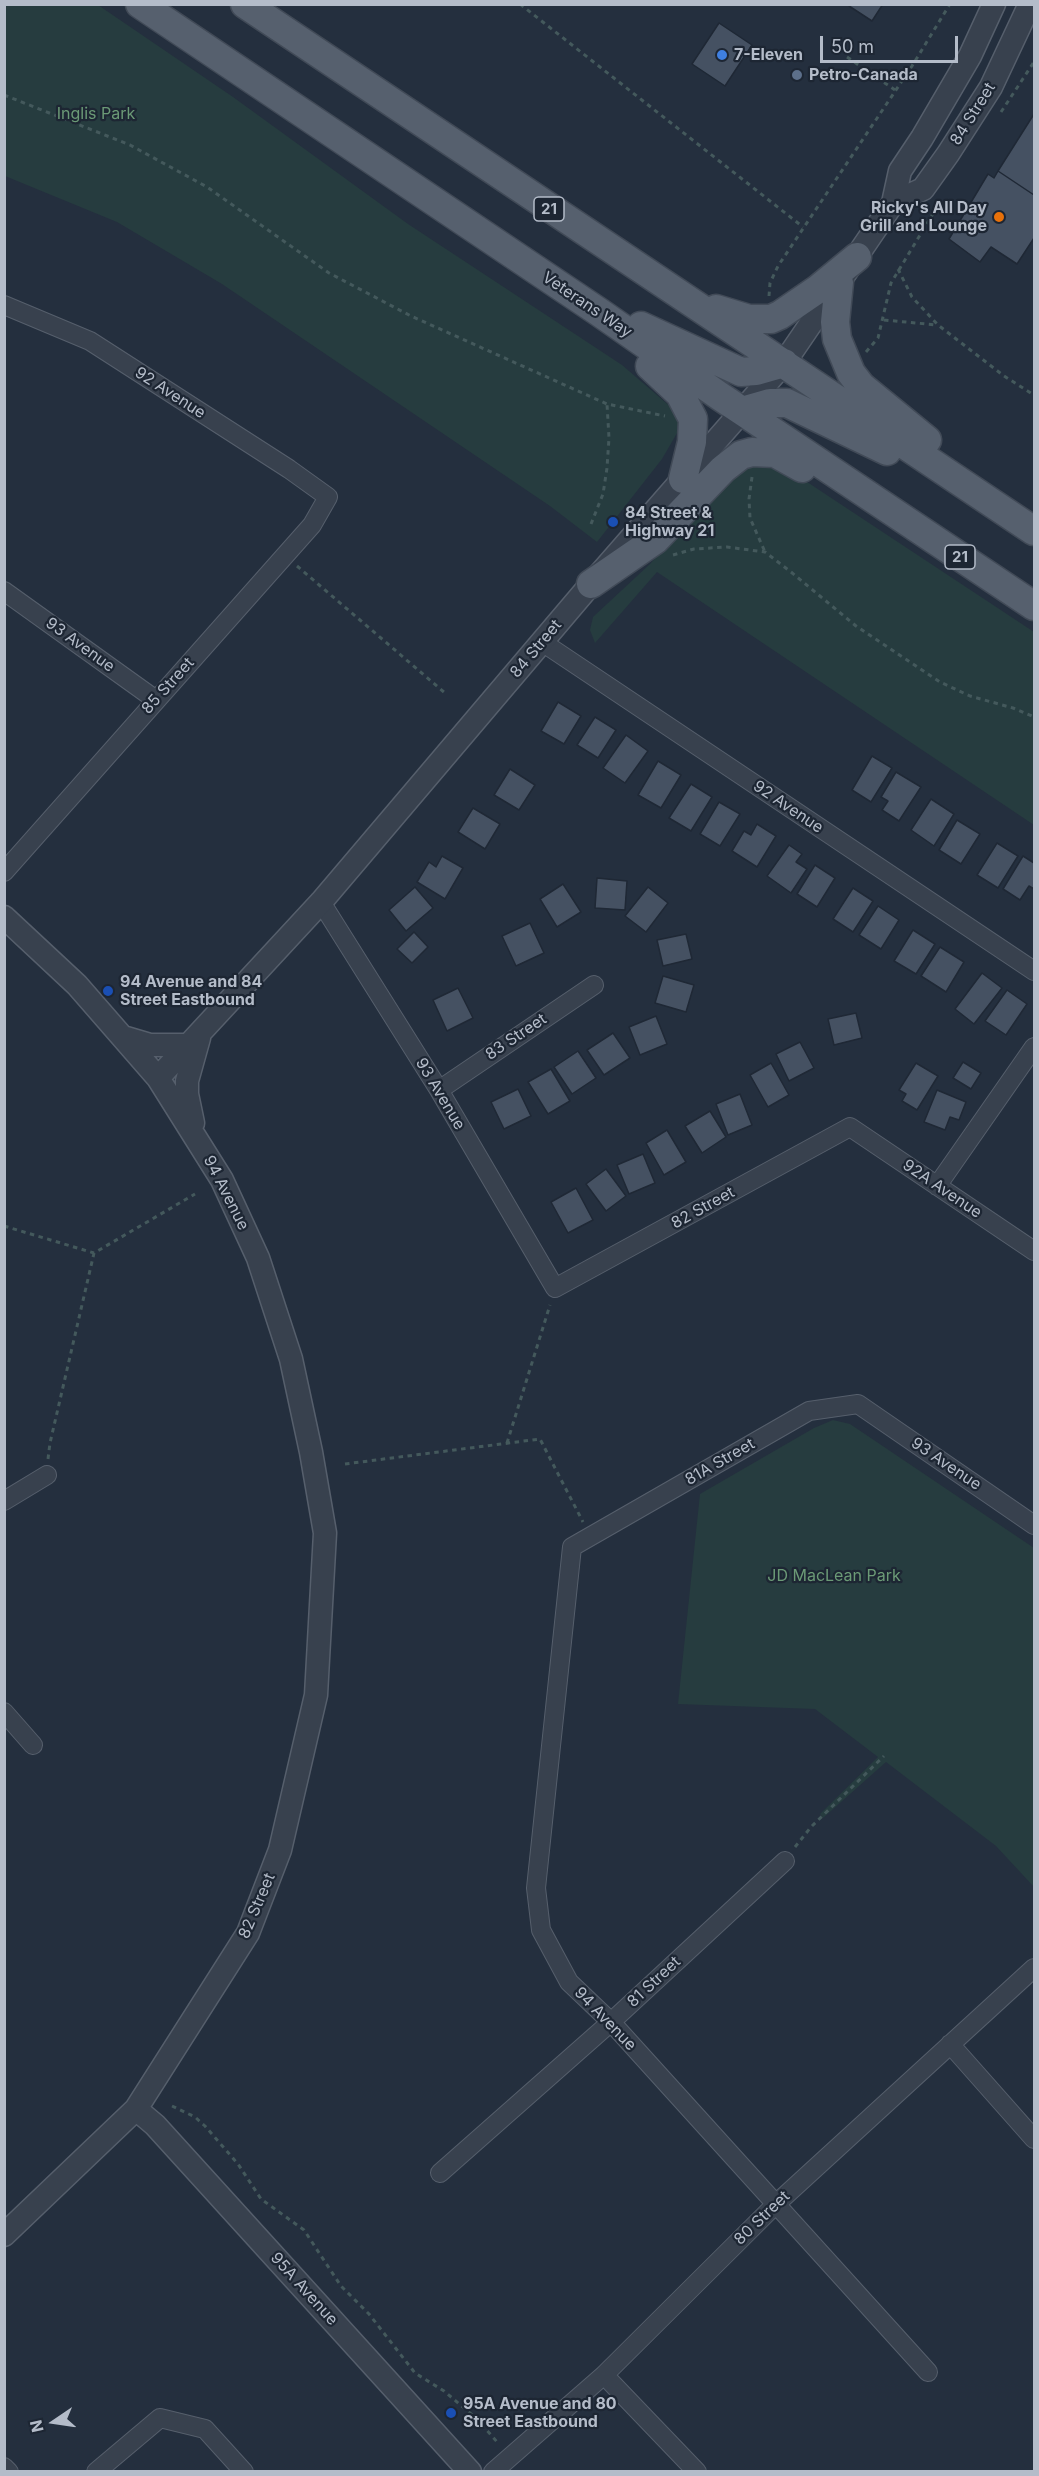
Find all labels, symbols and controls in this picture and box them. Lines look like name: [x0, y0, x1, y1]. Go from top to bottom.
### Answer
scale bar: [823, 24, 961, 62]
text: 50 m: [831, 36, 874, 57]
place label: 7-Eleven: [734, 45, 803, 65]
marker: 7-Eleven: [715, 48, 729, 62]
place label: Petro-Canada: [809, 65, 918, 85]
marker: Petro-Canada: [790, 68, 804, 82]
street label: 84 Street: [946, 79, 1000, 149]
park label: Inglis Park: [57, 104, 135, 124]
road number: 21: [534, 197, 564, 221]
place label: Ricky's All Day Grill and Lounge: [860, 198, 987, 236]
marker: Ricky's All Day Grill and Lounge: [992, 210, 1006, 224]
street label: Veterans Way: [538, 268, 636, 342]
street label: 92 Avenue: [131, 363, 209, 423]
place label: 84 Street & Highway 21: [625, 503, 714, 541]
marker: 84 Street & Highway 21: [606, 515, 620, 529]
road number: 21: [945, 545, 975, 569]
street label: 93 Avenue: [42, 614, 118, 676]
street label: 84 Street: [506, 616, 566, 682]
street label: 85 Street: [138, 654, 198, 718]
street label: 92 Avenue: [749, 777, 827, 837]
place label: 94 Avenue and 84 Street Eastbound: [120, 972, 262, 1010]
marker: 94 Avenue and 84 Street Eastbound: [101, 984, 115, 998]
street label: 83 Street: [482, 1010, 550, 1064]
street label: 93 Avenue: [411, 1055, 469, 1133]
street label: 94 Avenue: [199, 1153, 253, 1233]
street label: 92A Avenue: [899, 1155, 985, 1223]
street label: 82 Street: [668, 1183, 738, 1233]
street label: 81A Street: [682, 1434, 758, 1490]
street label: 93 Avenue: [907, 1434, 985, 1494]
park label: JD MacLean Park: [767, 1566, 901, 1586]
street label: 82 Street: [235, 1870, 279, 1942]
street label: 81 Street: [623, 1952, 685, 2012]
street label: 94 Avenue: [570, 1983, 640, 2055]
street label: 80 Street: [730, 2187, 794, 2249]
street label: 95A Avenue: [266, 2249, 342, 2329]
north arrow: [24, 2392, 84, 2452]
place label: 95A Avenue and 80 Street Eastbound: [463, 2394, 617, 2432]
marker: 95A Avenue and 80 Street Eastbound: [444, 2406, 458, 2420]
text: N: [25, 2418, 48, 2434]

